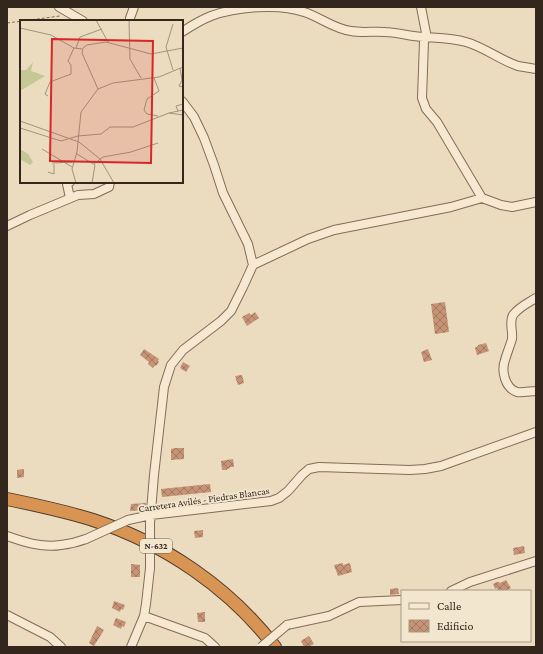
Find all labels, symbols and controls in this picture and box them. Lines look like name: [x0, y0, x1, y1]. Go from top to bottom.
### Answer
inset map: [20, 20, 183, 183]
street label: Carretera Avilés - Piedras Blancas: [138, 485, 270, 514]
road number: N-632: [140, 539, 172, 553]
legend: [401, 590, 531, 642]
text: Calle: [437, 599, 461, 613]
text: Edificio: [437, 619, 474, 633]

